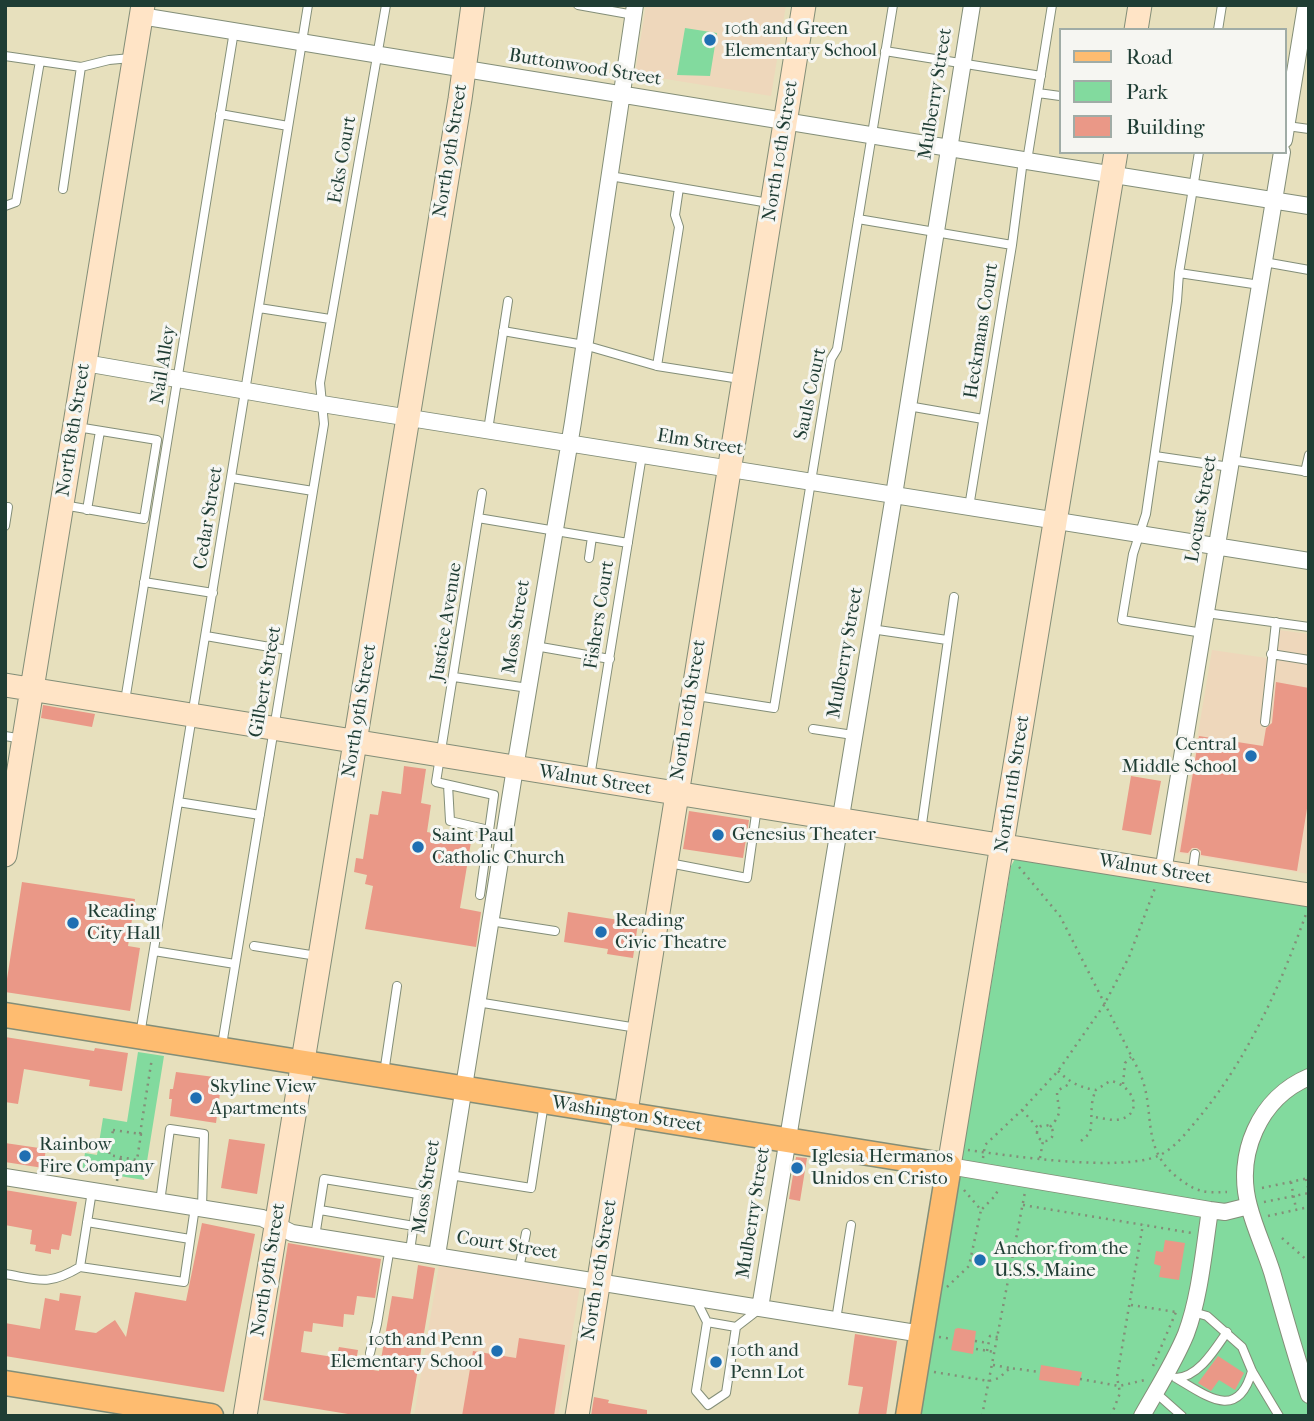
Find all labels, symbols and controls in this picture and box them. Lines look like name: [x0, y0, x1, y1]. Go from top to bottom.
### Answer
place label: 10th and Green Elementary School: [724, 18, 877, 62]
street label: Mulberry Street: [914, 27, 958, 161]
legend: [1058, 28, 1286, 154]
marker: 10th and Green Elementary School: [702, 32, 718, 48]
street label: Buttonwood Street: [507, 45, 663, 91]
text: Road: [1126, 45, 1173, 69]
street label: North 10th Street: [759, 79, 803, 223]
text: Park: [1126, 80, 1168, 104]
street label: North 9th Street: [429, 83, 473, 219]
street label: Ecks Court: [324, 114, 362, 206]
text: Building: [1126, 115, 1204, 139]
street label: Heckmans Court: [960, 262, 1004, 400]
street label: Nail Alley: [147, 324, 181, 406]
street label: Sauls Court: [790, 346, 832, 442]
street label: North 8th Street: [52, 362, 96, 498]
street label: Elm Street: [655, 425, 745, 461]
street label: Locust Street: [1181, 454, 1223, 564]
street label: Cedar Street: [190, 465, 228, 571]
street label: Fishers Court: [580, 559, 620, 671]
street label: Justice Avenue: [426, 561, 468, 683]
street label: Moss Street: [498, 578, 536, 676]
street label: Mulberry Street: [823, 586, 869, 720]
street label: Gilbert Street: [245, 625, 287, 739]
street label: North 10th Street: [667, 638, 711, 782]
street label: North 9th Street: [338, 643, 382, 779]
street label: North 11th Street: [991, 714, 1035, 854]
place label: Central Middle School: [1122, 734, 1237, 778]
marker: Central Middle School: [1243, 748, 1259, 764]
street label: Walnut Street: [537, 761, 653, 801]
place label: Genesius Theater: [732, 824, 876, 846]
place label: Saint Paul Catholic Church: [432, 825, 565, 869]
marker: Genesius Theater: [710, 827, 726, 843]
marker: Saint Paul Catholic Church: [410, 839, 426, 855]
street label: Walnut Street: [1097, 850, 1213, 890]
place label: Reading City Hall: [87, 901, 160, 945]
place label: Reading Civic Theatre: [615, 910, 727, 954]
marker: Reading City Hall: [65, 915, 81, 931]
marker: Reading Civic Theatre: [593, 924, 609, 940]
place label: Skyline View Apartments: [210, 1076, 316, 1120]
marker: Skyline View Apartments: [188, 1090, 204, 1106]
street label: Washington Street: [550, 1092, 704, 1138]
place label: Rainbow Fire Company: [39, 1134, 154, 1178]
street label: Moss Street: [408, 1138, 446, 1236]
street label: Mulberry Street: [732, 1146, 776, 1280]
place label: Iglesia Hermanos Unidos en Cristo: [811, 1146, 953, 1190]
marker: Rainbow Fire Company: [17, 1148, 33, 1164]
marker: Iglesia Hermanos Unidos en Cristo: [789, 1160, 805, 1176]
street label: North 10th Street: [578, 1198, 622, 1342]
street label: North 9th Street: [247, 1202, 291, 1338]
street label: Court Street: [455, 1227, 559, 1265]
place label: Anchor from the U.S.S. Maine: [994, 1238, 1128, 1282]
marker: Anchor from the U.S.S. Maine: [972, 1252, 988, 1268]
place label: 10th and Penn Elementary School: [330, 1329, 483, 1373]
place label: 10th and Penn Lot: [730, 1340, 804, 1384]
marker: 10th and Penn Elementary School: [489, 1343, 505, 1359]
marker: 10th and Penn Lot: [708, 1354, 724, 1370]

